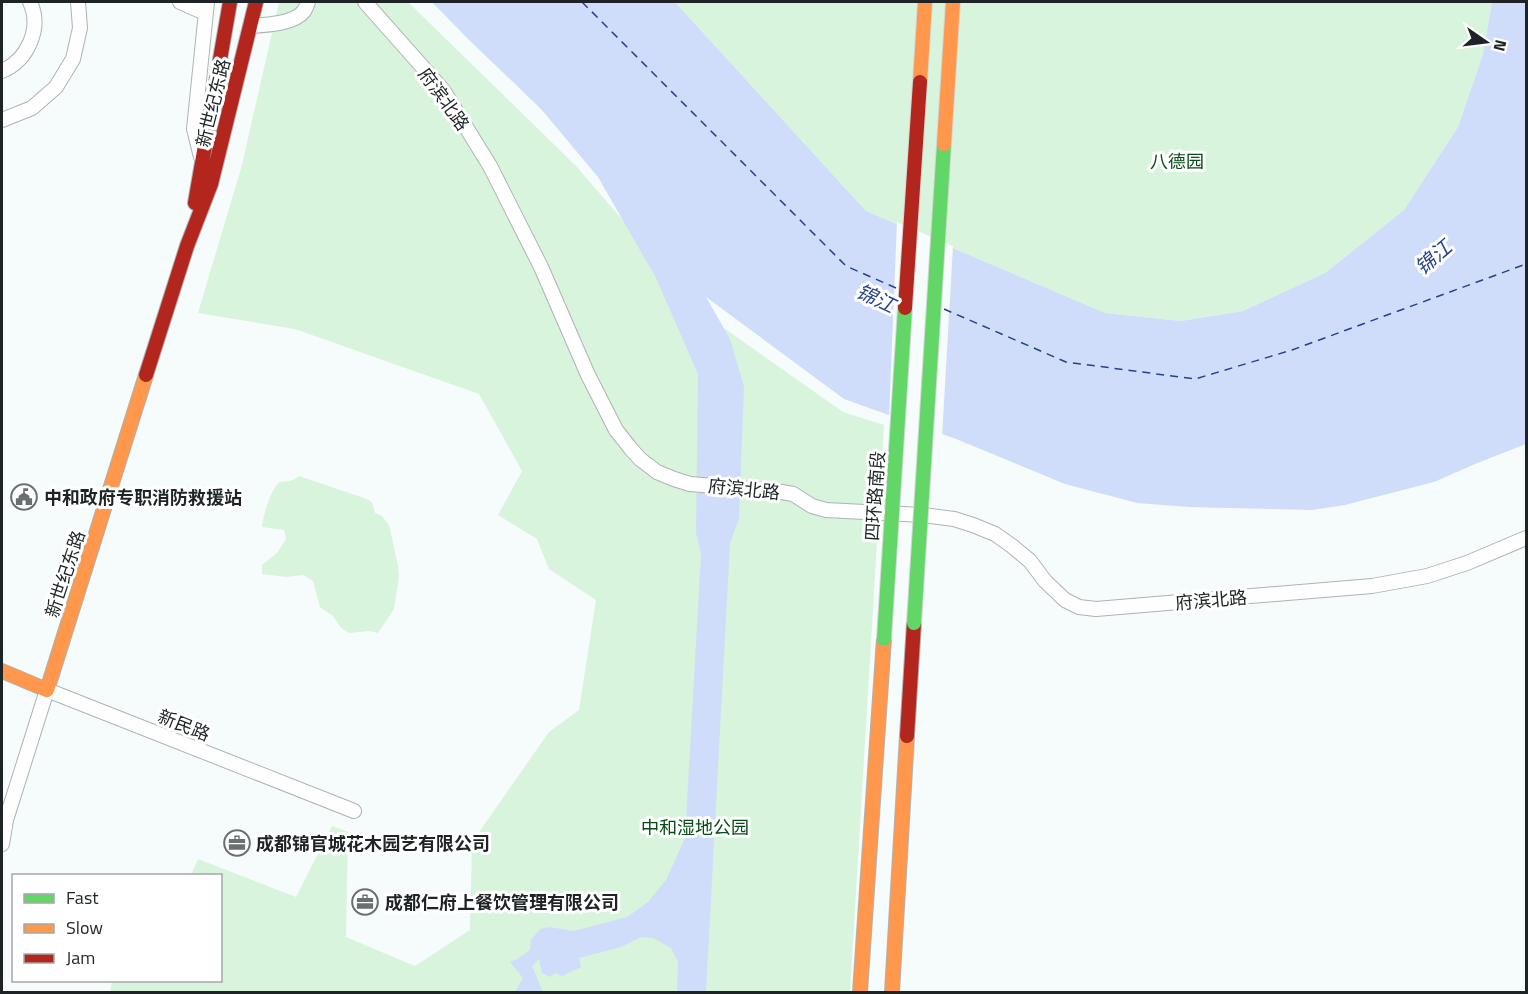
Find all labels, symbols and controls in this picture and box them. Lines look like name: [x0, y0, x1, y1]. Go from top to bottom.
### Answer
north arrow: [1456, 12, 1516, 72]
text: N: [1488, 37, 1514, 54]
street label: 新世纪东路: [189, 56, 237, 150]
street label: 府滨北路: [412, 62, 476, 136]
park label: 八德园: [1150, 148, 1204, 175]
water label: 锦江: [1408, 231, 1460, 282]
water label: 锦江: [851, 275, 902, 321]
street label: 四环路南段: [858, 450, 892, 542]
street label: 府滨北路: [707, 472, 781, 506]
public building icon: 中和政府专职消防救援站: [9, 482, 39, 512]
place label: 中和政府专职消防救援站: [44, 484, 242, 511]
street label: 新世纪东路: [38, 527, 92, 621]
street label: 府滨北路: [1174, 583, 1248, 617]
street label: 新民路: [154, 702, 214, 748]
park label: 中和湿地公园: [641, 814, 749, 841]
office icon: 成都锦官城花木园艺有限公司: [222, 828, 252, 858]
place label: 成都锦官城花木园艺有限公司: [256, 830, 490, 857]
legend: [12, 874, 222, 982]
text: Fast: [66, 884, 99, 911]
office icon: 成都仁府上餐饮管理有限公司: [350, 887, 380, 917]
place label: 成都仁府上餐饮管理有限公司: [385, 889, 619, 916]
text: Slow: [66, 914, 103, 941]
text: Jam: [66, 944, 95, 971]

